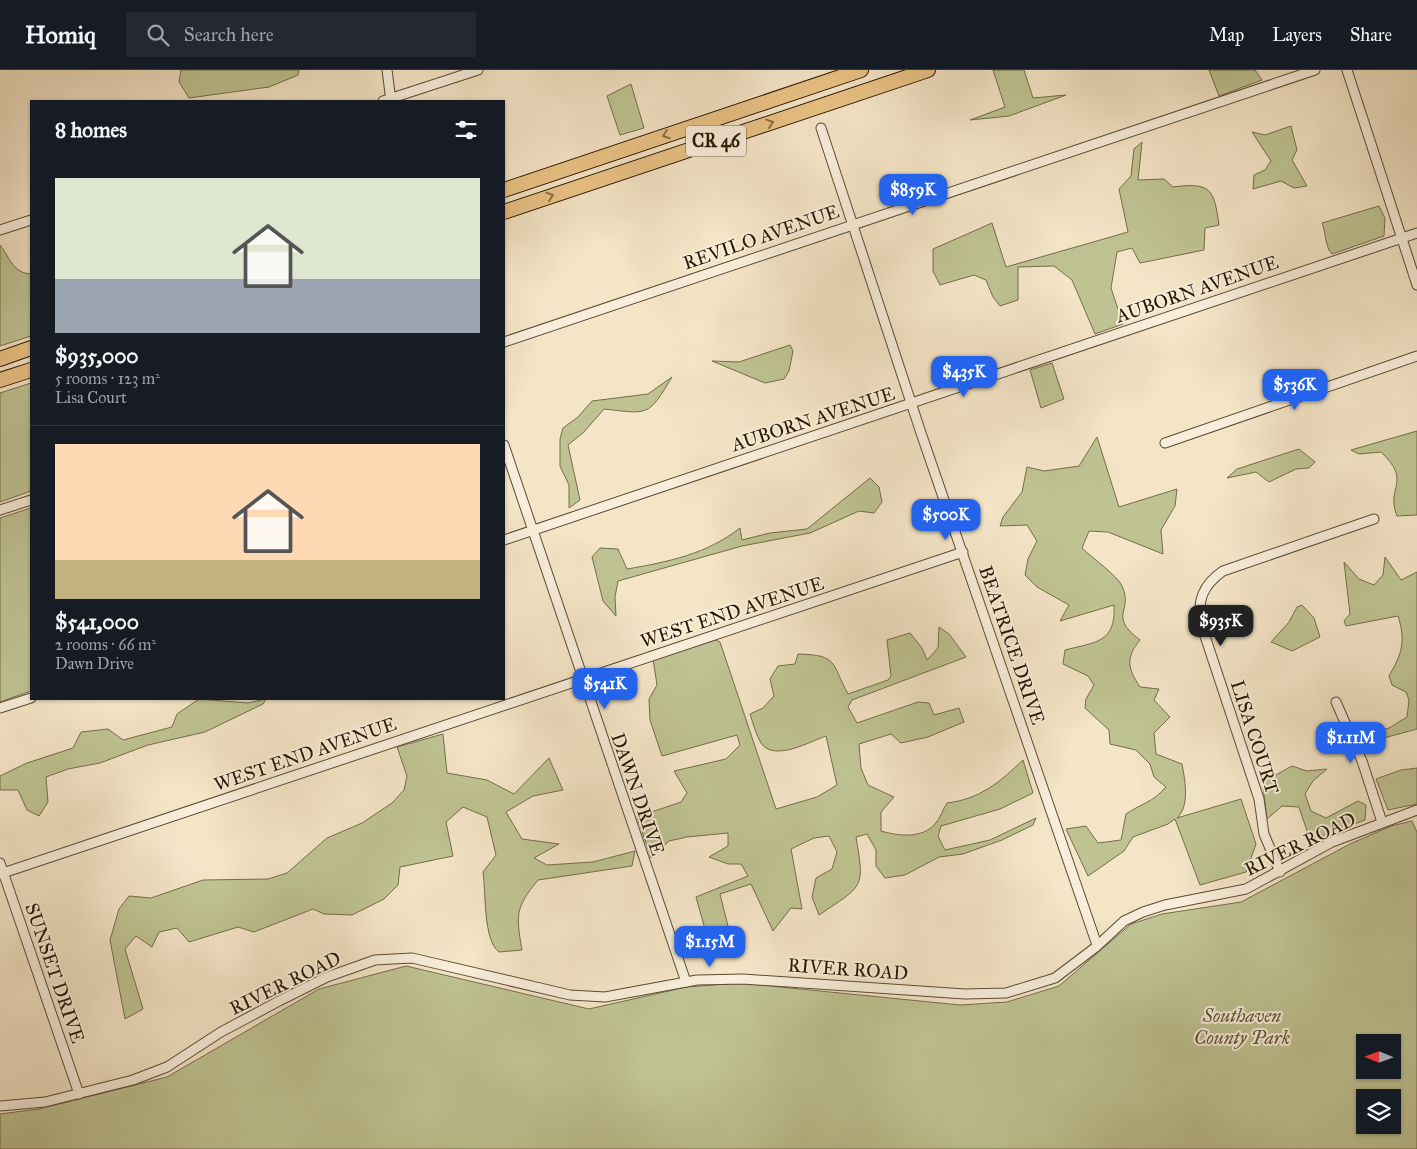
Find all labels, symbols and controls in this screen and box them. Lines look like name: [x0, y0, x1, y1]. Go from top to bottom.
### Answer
search box: [126, 12, 476, 57]
text: Homiq: [25, 20, 96, 50]
icon: search: [144, 21, 172, 49]
text: Search here: [184, 23, 274, 46]
text: Map: [1209, 24, 1244, 46]
text: Layers: [1272, 24, 1322, 46]
text: Share: [1350, 24, 1392, 46]
icon: filters: [452, 116, 480, 144]
text: 8 homes: [55, 117, 127, 143]
one-way arrow: [766, 118, 774, 128]
road number: CR 46: [686, 126, 746, 156]
one-way arrow: [662, 130, 670, 140]
pin: $859K: [878, 174, 948, 216]
text: $859K: [890, 180, 936, 199]
one-way arrow: [545, 192, 554, 202]
street label: REVILO AVENUE: [680, 199, 842, 275]
icon: home: [223, 211, 313, 301]
street label: AUBORN AVENUE: [1112, 250, 1282, 328]
text: $935,000: [55, 343, 139, 369]
pin: $435K: [929, 356, 999, 398]
text: $435K: [942, 362, 986, 381]
pin: $536K: [1260, 368, 1330, 411]
text: 5 rooms · 123 m²: [55, 369, 160, 388]
text: $536K: [1274, 375, 1317, 394]
street label: AUBORN AVENUE: [727, 382, 898, 457]
text: Lisa Court: [55, 388, 127, 407]
icon: home: [223, 476, 313, 566]
pin: $500K: [911, 498, 981, 541]
text: $500K: [922, 505, 970, 524]
street label: BEATRICE DRIVE: [974, 563, 1050, 728]
street label: WEST END AVENUE: [637, 571, 827, 653]
pin: $935K: [1186, 604, 1256, 647]
text: $541,000: [55, 609, 139, 635]
text: $935K: [1199, 611, 1243, 630]
text: 2 rooms · 66 m²: [55, 635, 156, 654]
text: Dawn Drive: [55, 654, 134, 673]
pin: $541K: [570, 668, 640, 710]
text: $541K: [583, 674, 627, 693]
street label: LISA COURT: [1226, 677, 1284, 797]
street label: WEST END AVENUE: [211, 712, 400, 796]
pin: $1.11M: [1310, 722, 1392, 764]
text: $1.11M: [1327, 728, 1375, 747]
street label: DAWN DRIVE: [606, 730, 670, 859]
street label: RIVER ROAD: [1241, 807, 1359, 881]
street label: SUNSET DRIVE: [20, 900, 90, 1046]
pin: $1.15M: [669, 926, 751, 968]
text: $1.15M: [685, 932, 735, 951]
street label: RIVER ROAD: [226, 946, 344, 1020]
street label: RIVER ROAD: [787, 953, 909, 985]
park label: Southaven County Park: [1194, 1004, 1291, 1049]
north arrow: [1356, 1034, 1401, 1079]
map controls: [1356, 1034, 1401, 1134]
button: layers: [1356, 1089, 1401, 1134]

